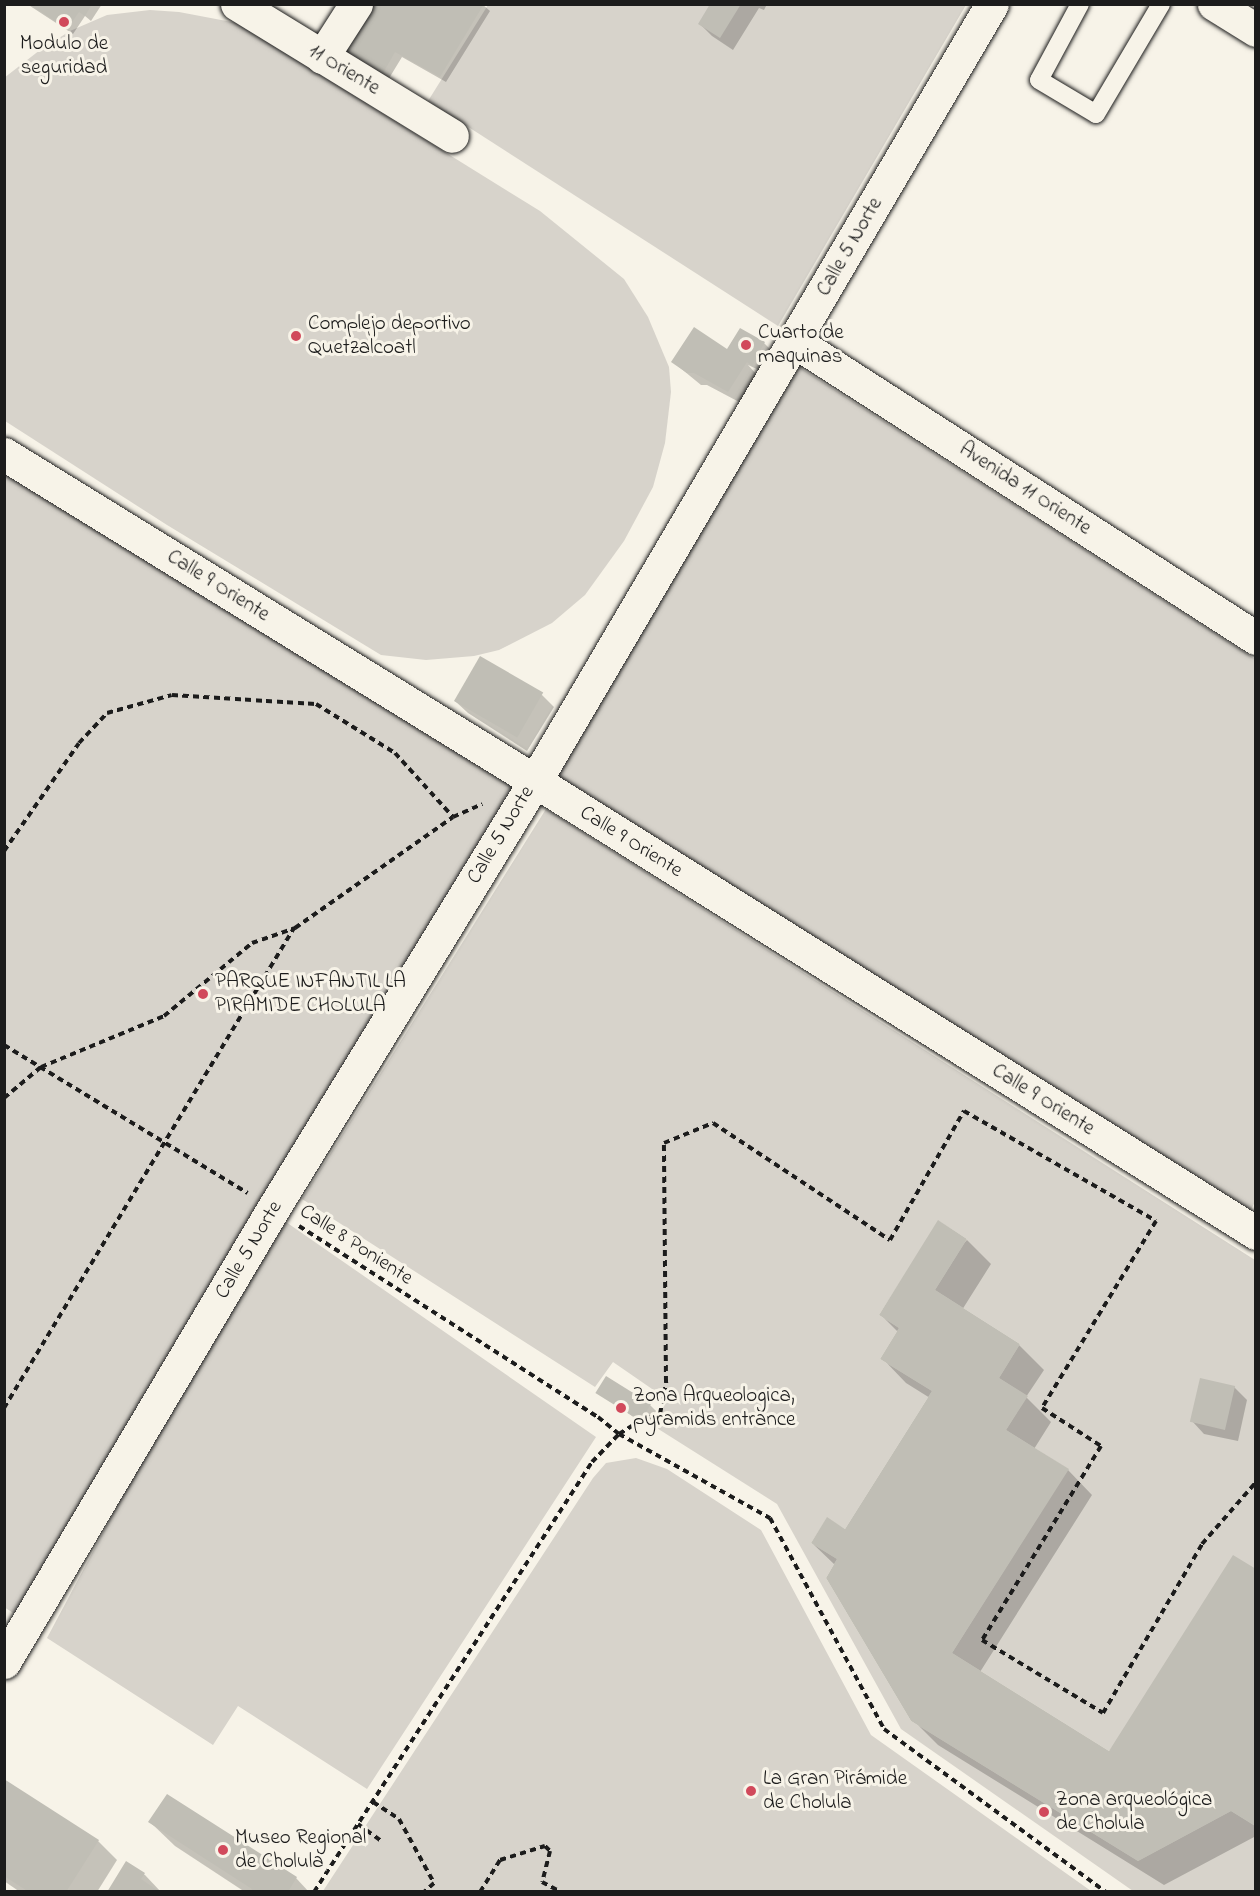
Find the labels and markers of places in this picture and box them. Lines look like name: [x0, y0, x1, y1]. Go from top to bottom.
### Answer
marker: Modulo de seguridad: [57, 15, 71, 29]
place label: Modulo de seguridad: [20, 31, 108, 81]
place label: Complejo deportivo Quetzalcoatl: [308, 311, 471, 361]
place label: Cuarto de maquinas: [758, 320, 844, 370]
marker: Complejo deportivo Quetzalcoatl: [289, 329, 303, 343]
marker: Cuarto de maquinas: [739, 338, 753, 352]
place label: PARQUE INFANTIL LA PIRAMIDE CHOLULA: [215, 969, 406, 1019]
marker: PARQUE INFANTIL LA PIRAMIDE CHOLULA: [196, 987, 210, 1001]
place label: Zona Arqueologica, pyramids entrance: [633, 1383, 796, 1433]
marker: Zona Arqueologica, pyramids entrance: [614, 1401, 628, 1415]
place label: La Gran Pirámide de Cholula: [763, 1766, 907, 1816]
marker: La Gran Pirámide de Cholula: [744, 1784, 758, 1798]
place label: Zona arqueológica de Cholula: [1056, 1787, 1212, 1837]
marker: Zona arqueológica de Cholula: [1037, 1805, 1051, 1819]
place label: Museo Regional de Cholula: [235, 1825, 366, 1875]
marker: Museo Regional de Cholula: [216, 1843, 230, 1857]

